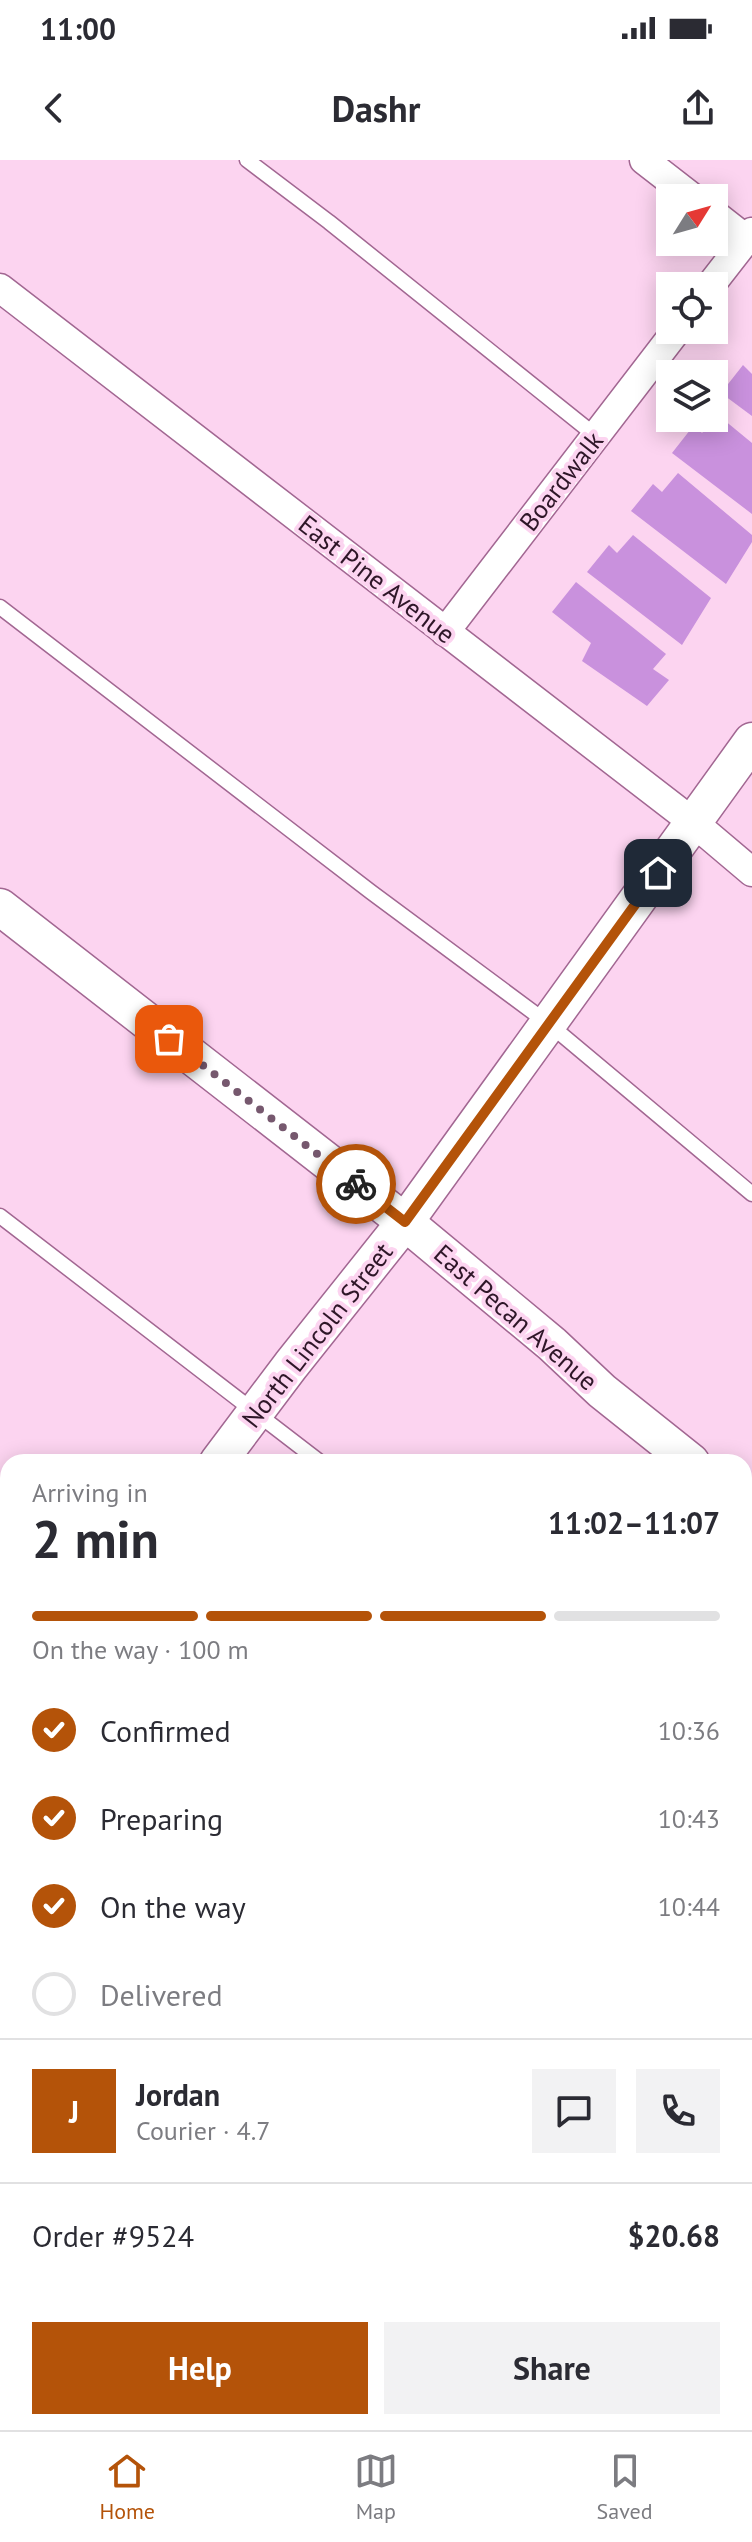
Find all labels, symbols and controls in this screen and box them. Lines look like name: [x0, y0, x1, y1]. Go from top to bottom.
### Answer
text: 11:00: [40, 9, 116, 48]
text: Dashr: [332, 85, 420, 132]
icon: back: [32, 86, 76, 130]
icon: share: [676, 86, 720, 130]
north arrow: [656, 184, 728, 256]
map controls: [656, 184, 728, 432]
button: locate: [656, 272, 728, 344]
button: layers: [656, 360, 728, 432]
street label: Boardwalk: [512, 424, 610, 537]
street label: East Pine Avenue: [292, 508, 462, 650]
pin: [624, 839, 692, 907]
icon: home: [636, 851, 680, 895]
pin: [135, 1005, 203, 1073]
icon: bag: [147, 1017, 191, 1061]
courier: [316, 1144, 396, 1224]
icon: bike: [334, 1162, 378, 1206]
street label: North Lincoln Street: [234, 1236, 400, 1434]
street label: East Pecan Avenue: [427, 1237, 605, 1397]
text: Arriving in: [32, 1476, 148, 1509]
text: 11:02–11:07: [548, 1503, 720, 1542]
text: 2 min: [32, 1505, 159, 1572]
text: On the way · 100 m: [32, 1633, 249, 1666]
icon: check: [32, 1708, 76, 1752]
text: Confirmed: [100, 1711, 231, 1750]
text: 10:36: [658, 1714, 720, 1747]
icon: check: [32, 1796, 76, 1840]
text: Preparing: [100, 1799, 223, 1838]
text: 10:43: [658, 1802, 720, 1835]
icon: check: [32, 1884, 76, 1928]
text: On the way: [100, 1887, 246, 1926]
text: 10:44: [658, 1890, 720, 1923]
text: Delivered: [100, 1975, 223, 2014]
button: chat: [532, 2069, 616, 2153]
button: phone: [636, 2069, 720, 2153]
text: Jordan: [136, 2075, 220, 2114]
text: J: [69, 2092, 79, 2131]
text: Courier · 4.7: [136, 2114, 270, 2147]
text: Order #9524: [32, 2216, 194, 2255]
text: $20.68: [628, 2216, 720, 2255]
button: Help: [32, 2322, 368, 2414]
button: Share: [384, 2322, 720, 2414]
tab: Home: [99, 2449, 155, 2525]
tab: Map: [354, 2449, 398, 2525]
tab: Saved: [597, 2449, 653, 2525]

